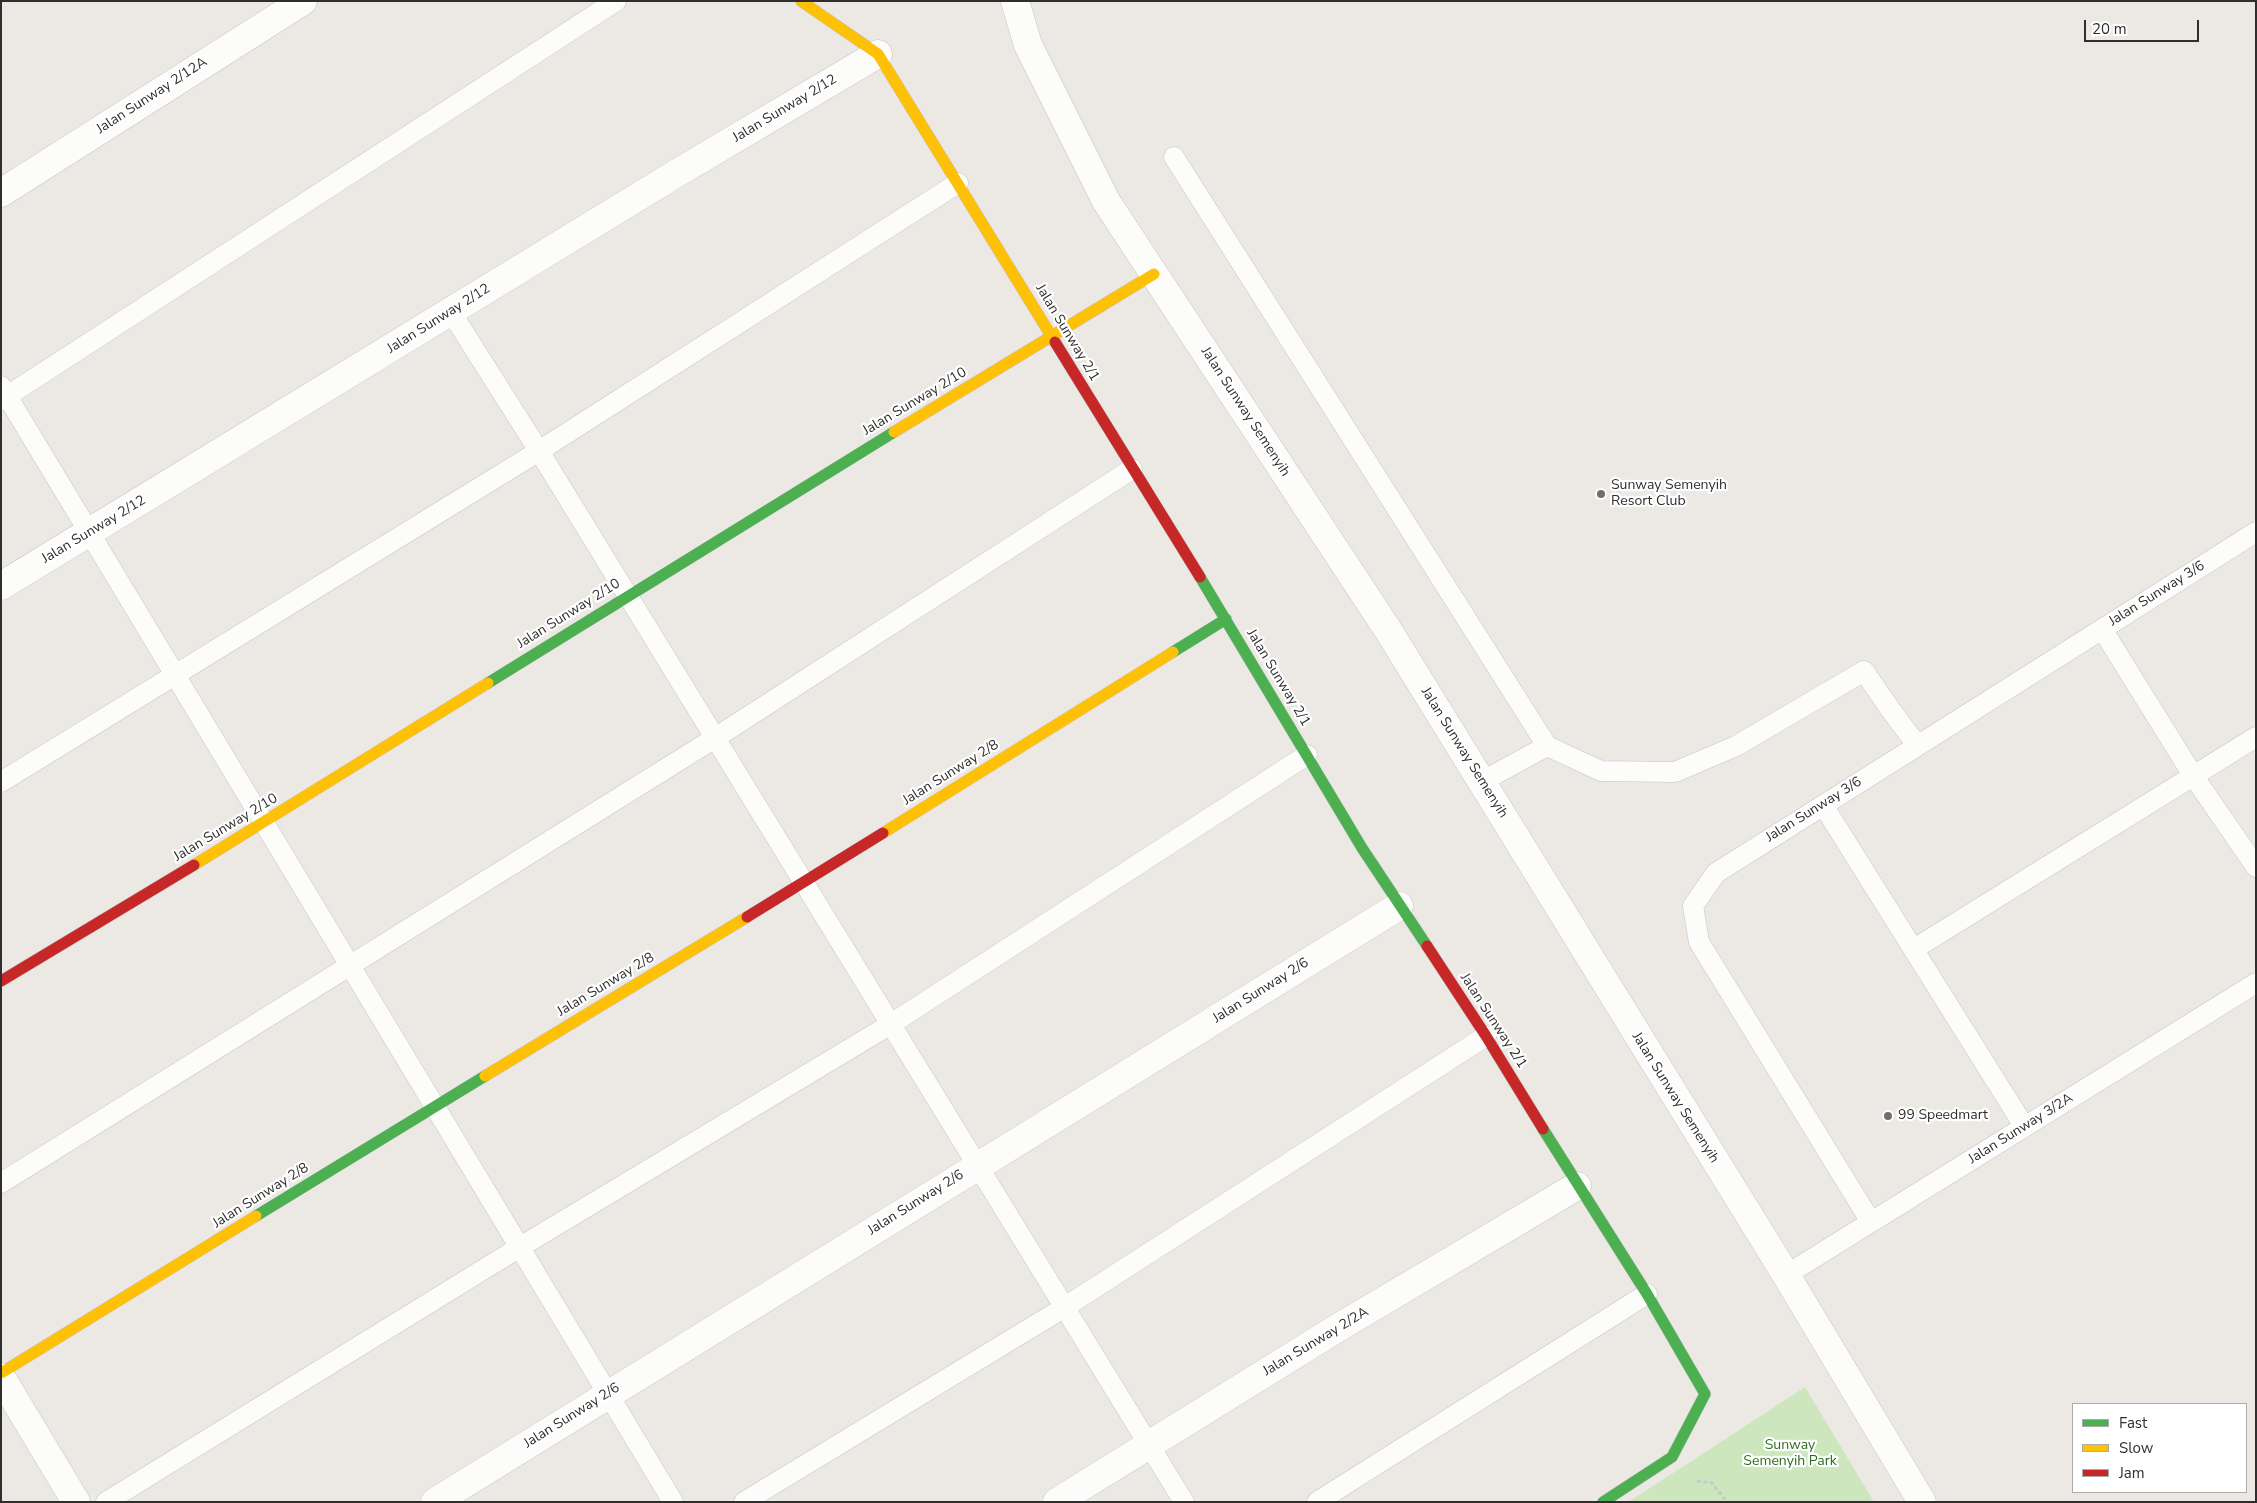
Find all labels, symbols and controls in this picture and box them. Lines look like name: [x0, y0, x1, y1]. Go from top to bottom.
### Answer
scale bar: [2087, 10, 2202, 42]
text: 20 m: [2092, 19, 2127, 39]
street label: Jalan Sunway 2/12A: [94, 54, 210, 138]
street label: Jalan Sunway 2/12: [730, 71, 840, 147]
street label: Jalan Sunway 2/12: [384, 281, 494, 357]
street label: Jalan Sunway 2/1: [1031, 282, 1103, 384]
street label: Jalan Sunway Semenyih: [1197, 344, 1293, 480]
street label: Jalan Sunway 2/10: [860, 364, 970, 440]
place label: Sunway Semenyih Resort Club: [1611, 478, 1727, 511]
marker: Sunway Semenyih Resort Club: [1595, 488, 1607, 500]
street label: Jalan Sunway 2/12: [39, 492, 149, 568]
street label: Jalan Sunway 3/6: [2106, 558, 2208, 630]
street label: Jalan Sunway 2/10: [514, 576, 624, 652]
street label: Jalan Sunway 2/1: [1242, 627, 1314, 729]
street label: Jalan Sunway Semenyih: [1417, 685, 1511, 821]
street label: Jalan Sunway 2/8: [900, 737, 1002, 809]
street label: Jalan Sunway 3/6: [1763, 774, 1865, 846]
street label: Jalan Sunway 2/10: [171, 790, 281, 866]
street label: Jalan Sunway 2/8: [555, 949, 657, 1021]
street label: Jalan Sunway 2/6: [1210, 955, 1312, 1027]
street label: Jalan Sunway 2/1: [1456, 970, 1530, 1072]
street label: Jalan Sunway Semenyih: [1628, 1030, 1722, 1166]
street label: Jalan Sunway 3/2A: [1966, 1090, 2076, 1168]
place label: 99 Speedmart: [1898, 1108, 1988, 1124]
marker: 99 Speedmart: [1882, 1110, 1894, 1122]
street label: Jalan Sunway 2/8: [210, 1160, 312, 1232]
street label: Jalan Sunway 2/6: [865, 1167, 967, 1239]
street label: Jalan Sunway 2/2A: [1260, 1304, 1372, 1380]
street label: Jalan Sunway 2/6: [521, 1380, 623, 1452]
legend: [2072, 1403, 2247, 1493]
text: Fast: [2119, 1413, 2147, 1433]
park label: Sunway Semenyih Park: [1743, 1438, 1837, 1470]
text: Slow: [2119, 1438, 2153, 1458]
text: Jam: [2119, 1463, 2145, 1483]

